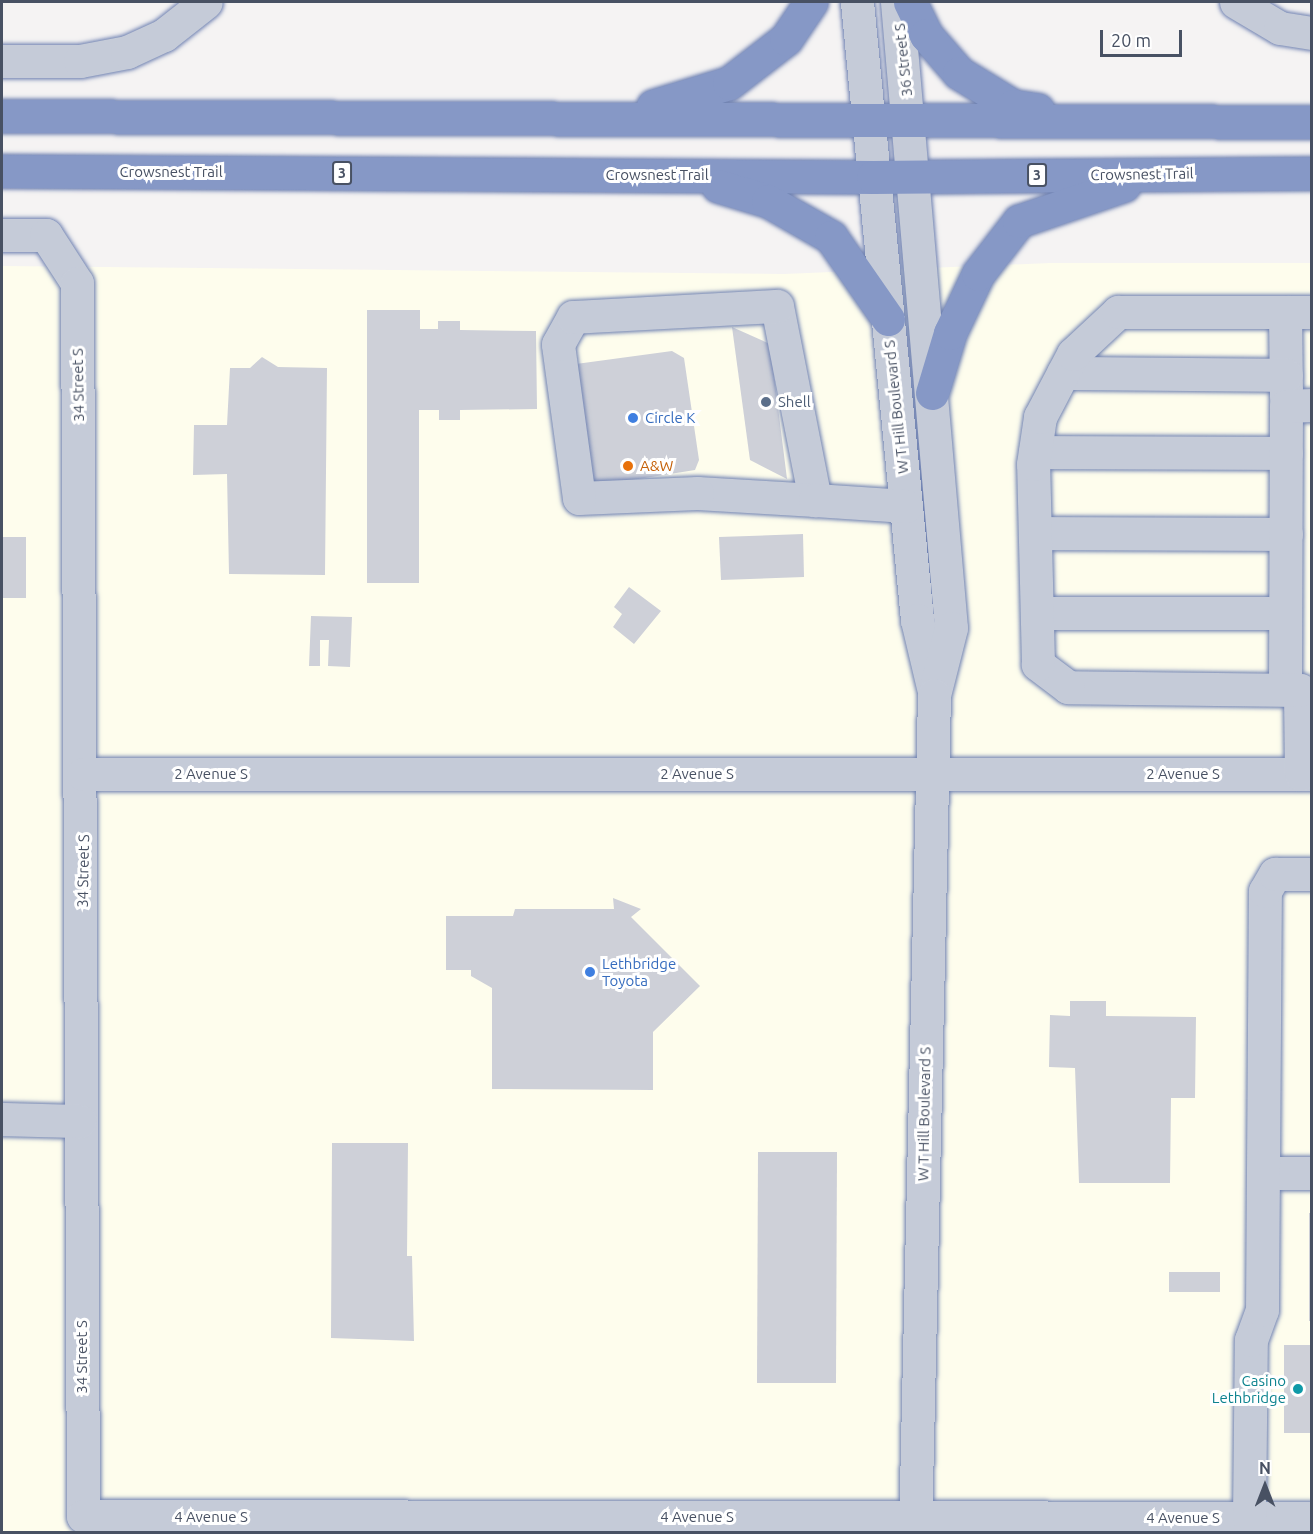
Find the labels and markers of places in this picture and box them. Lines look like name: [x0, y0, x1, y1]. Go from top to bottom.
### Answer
place label: Shell: [778, 393, 811, 411]
marker: Shell: [759, 395, 773, 409]
place label: Circle K: [645, 409, 695, 427]
marker: Circle K: [626, 411, 640, 425]
place label: A&W: [640, 457, 673, 475]
marker: A&W: [621, 459, 635, 473]
place label: Lethbridge Toyota: [602, 954, 676, 989]
marker: Lethbridge Toyota: [583, 965, 597, 979]
place label: Casino Lethbridge: [1212, 1371, 1286, 1406]
marker: Casino Lethbridge: [1291, 1382, 1305, 1396]

